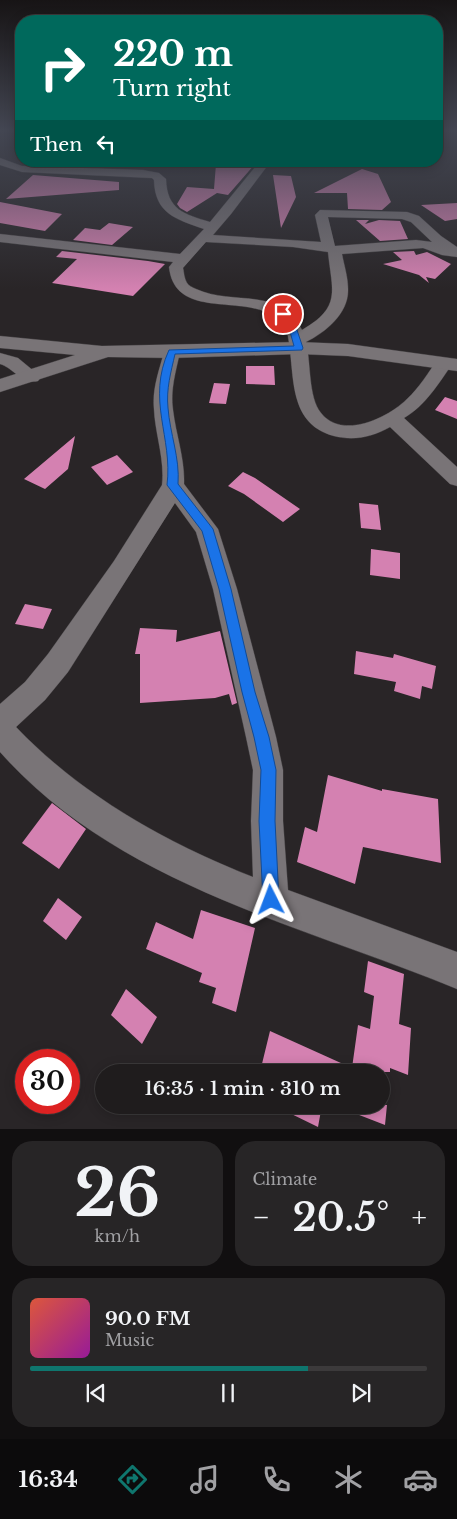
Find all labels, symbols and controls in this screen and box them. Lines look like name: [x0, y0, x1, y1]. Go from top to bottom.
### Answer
text: 220 m: [113, 32, 233, 75]
icon: right: [30, 35, 95, 100]
text: Turn right: [113, 75, 231, 102]
icon: left: [92, 130, 120, 158]
text: Then: [30, 133, 82, 156]
pin: [262, 293, 304, 335]
icon: arrive: [269, 300, 297, 328]
position arrow: [244, 873, 296, 925]
speed limit sign: 30: [15, 1049, 80, 1114]
text: 16:35 · 1 min · 310 m: [144, 1077, 341, 1100]
text: 26: [74, 1153, 160, 1234]
text: Climate: [253, 1169, 317, 1189]
text: 20.5°: [293, 1194, 389, 1241]
text: −: [253, 1200, 270, 1235]
text: +: [412, 1200, 427, 1235]
text: km/h: [95, 1226, 140, 1246]
text: 90.0 FM: [105, 1307, 191, 1330]
text: Music: [105, 1330, 154, 1350]
icon: previous: [82, 1379, 110, 1407]
icon: pause: [214, 1379, 242, 1407]
icon: next: [347, 1379, 375, 1407]
icon: directions: [115, 1462, 150, 1497]
icon: music: [187, 1462, 222, 1497]
icon: phone: [259, 1462, 294, 1497]
icon: climate: [331, 1462, 366, 1497]
icon: car: [403, 1462, 438, 1497]
text: 16:34: [19, 1466, 78, 1493]

